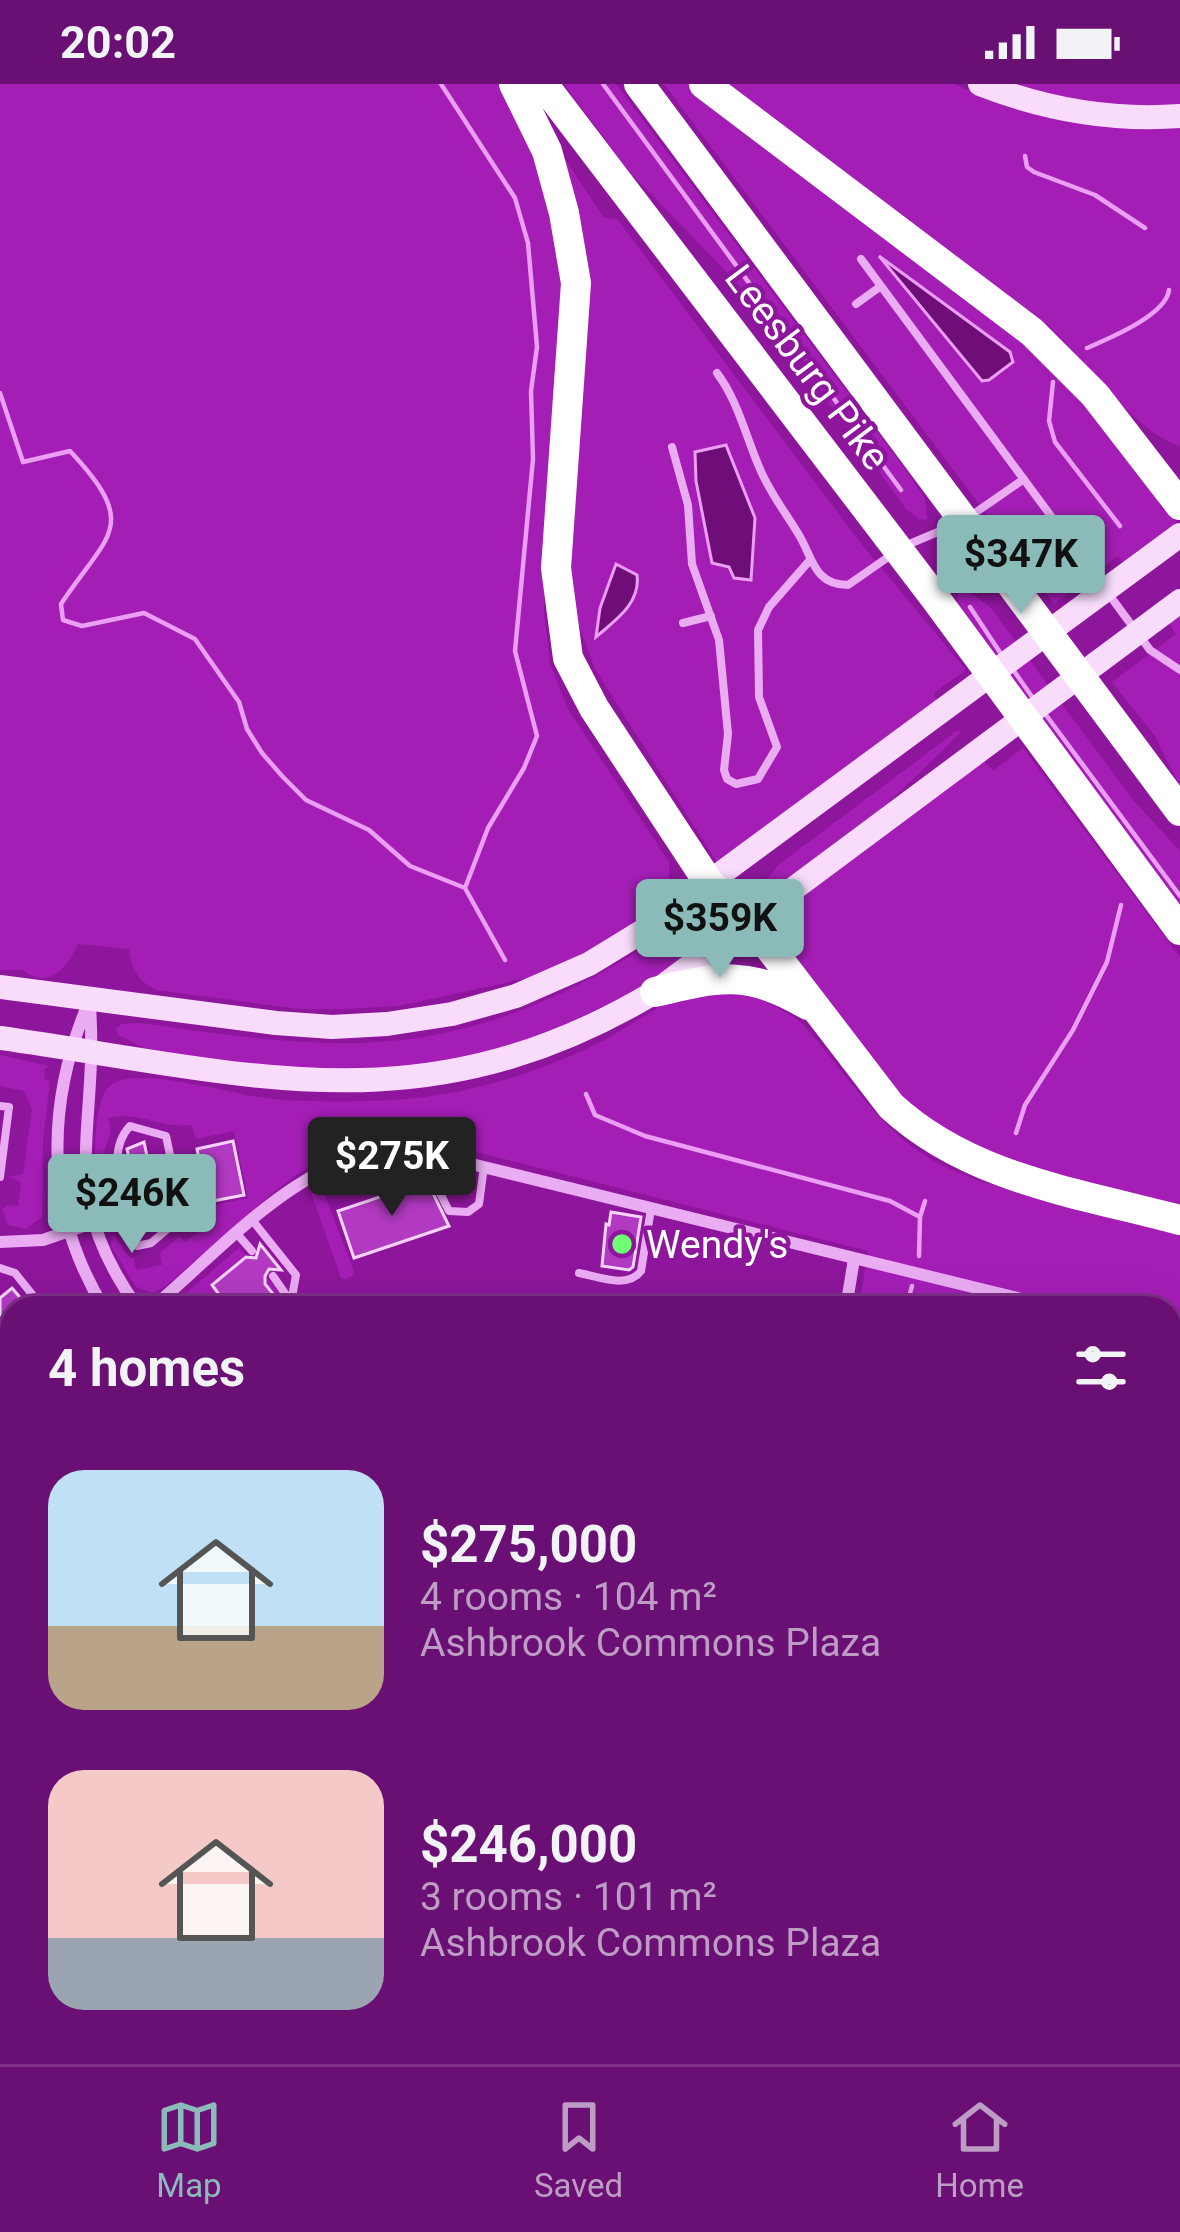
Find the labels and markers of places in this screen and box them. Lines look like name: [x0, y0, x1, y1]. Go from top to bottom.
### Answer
pin: $347K: [937, 515, 1105, 617]
pin: $359K: [636, 879, 804, 981]
pin: $275K: [308, 1117, 476, 1219]
pin: $246K: [48, 1154, 216, 1256]
place label: Wendy's: [646, 1222, 788, 1268]
marker: Wendy's: [609, 1231, 635, 1257]

